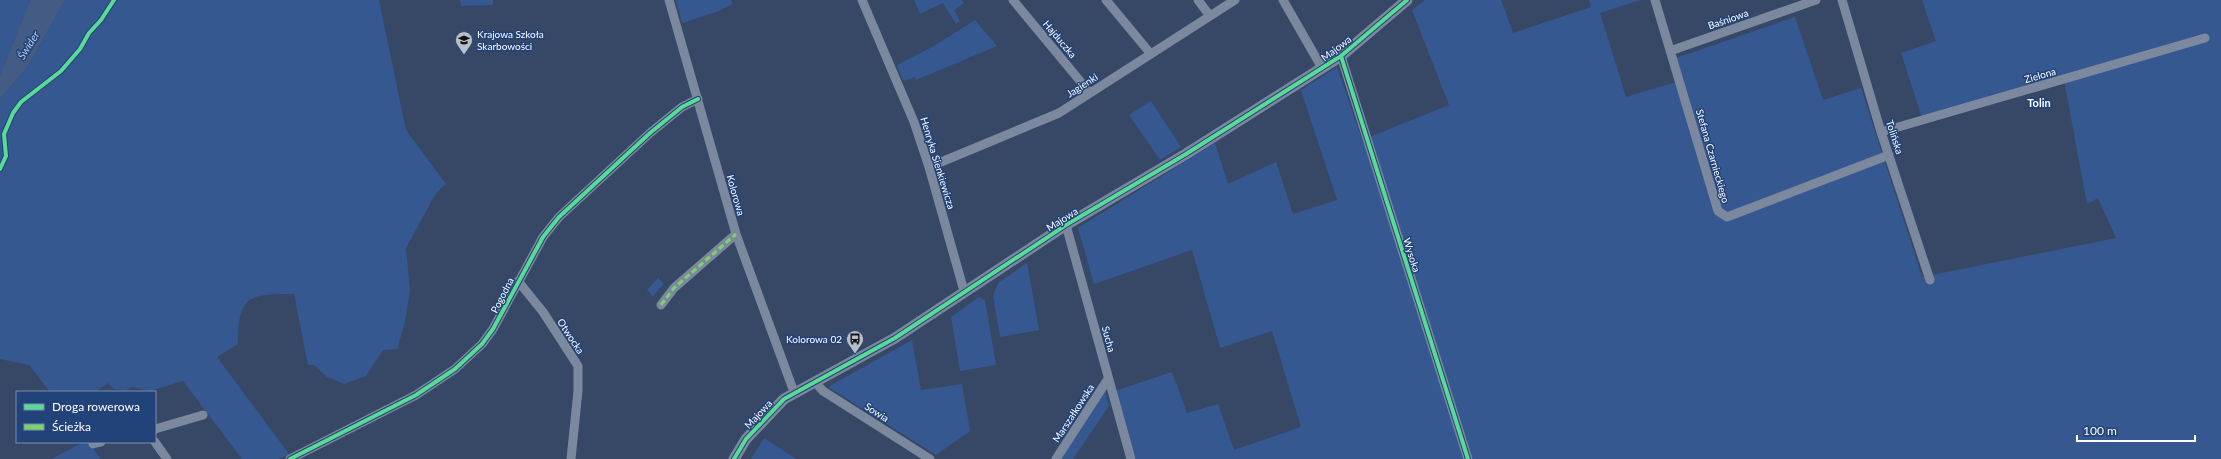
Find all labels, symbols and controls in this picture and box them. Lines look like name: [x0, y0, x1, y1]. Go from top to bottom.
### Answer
street label: Baśniowa: [1706, 6, 1750, 32]
street label: Hajduczka: [1041, 18, 1079, 60]
water label: Świder: [14, 28, 42, 61]
place label: Krajowa Szkoła Skarbowości: [477, 28, 544, 52]
school or university icon: Krajowa Szkoła Skarbowości: [454, 30, 474, 55]
street label: Majowa: [1318, 33, 1354, 63]
street label: Zielona: [2023, 65, 2057, 85]
street label: Jagienki: [1064, 70, 1100, 100]
district label: Tolin: [2027, 96, 2051, 109]
street label: Stefana Czarnieckiego: [1694, 108, 1732, 205]
street label: Henryka Sienkiewicza: [918, 116, 958, 210]
street label: Tolińska: [1884, 118, 1906, 156]
street label: Kolorowa: [724, 173, 748, 217]
street label: Majowa: [1044, 205, 1080, 233]
street label: Wysoka: [1401, 236, 1423, 274]
street label: Pogodna: [488, 275, 516, 315]
street label: Otwocka: [555, 316, 587, 356]
street label: Sucha: [1100, 325, 1118, 353]
bus stop icon: Kolorowa 02: [845, 329, 865, 354]
place label: Kolorowa 02: [786, 333, 842, 345]
street label: Marszałkowska: [1050, 382, 1096, 444]
legend: [16, 391, 156, 443]
street label: Majowa: [742, 397, 774, 431]
text: Droga rowerowa: [52, 399, 140, 414]
street label: Sowia: [863, 400, 891, 424]
scale bar: [2077, 417, 2195, 443]
text: Ścieżka: [52, 419, 91, 434]
text: 100 m: [2083, 423, 2117, 438]

